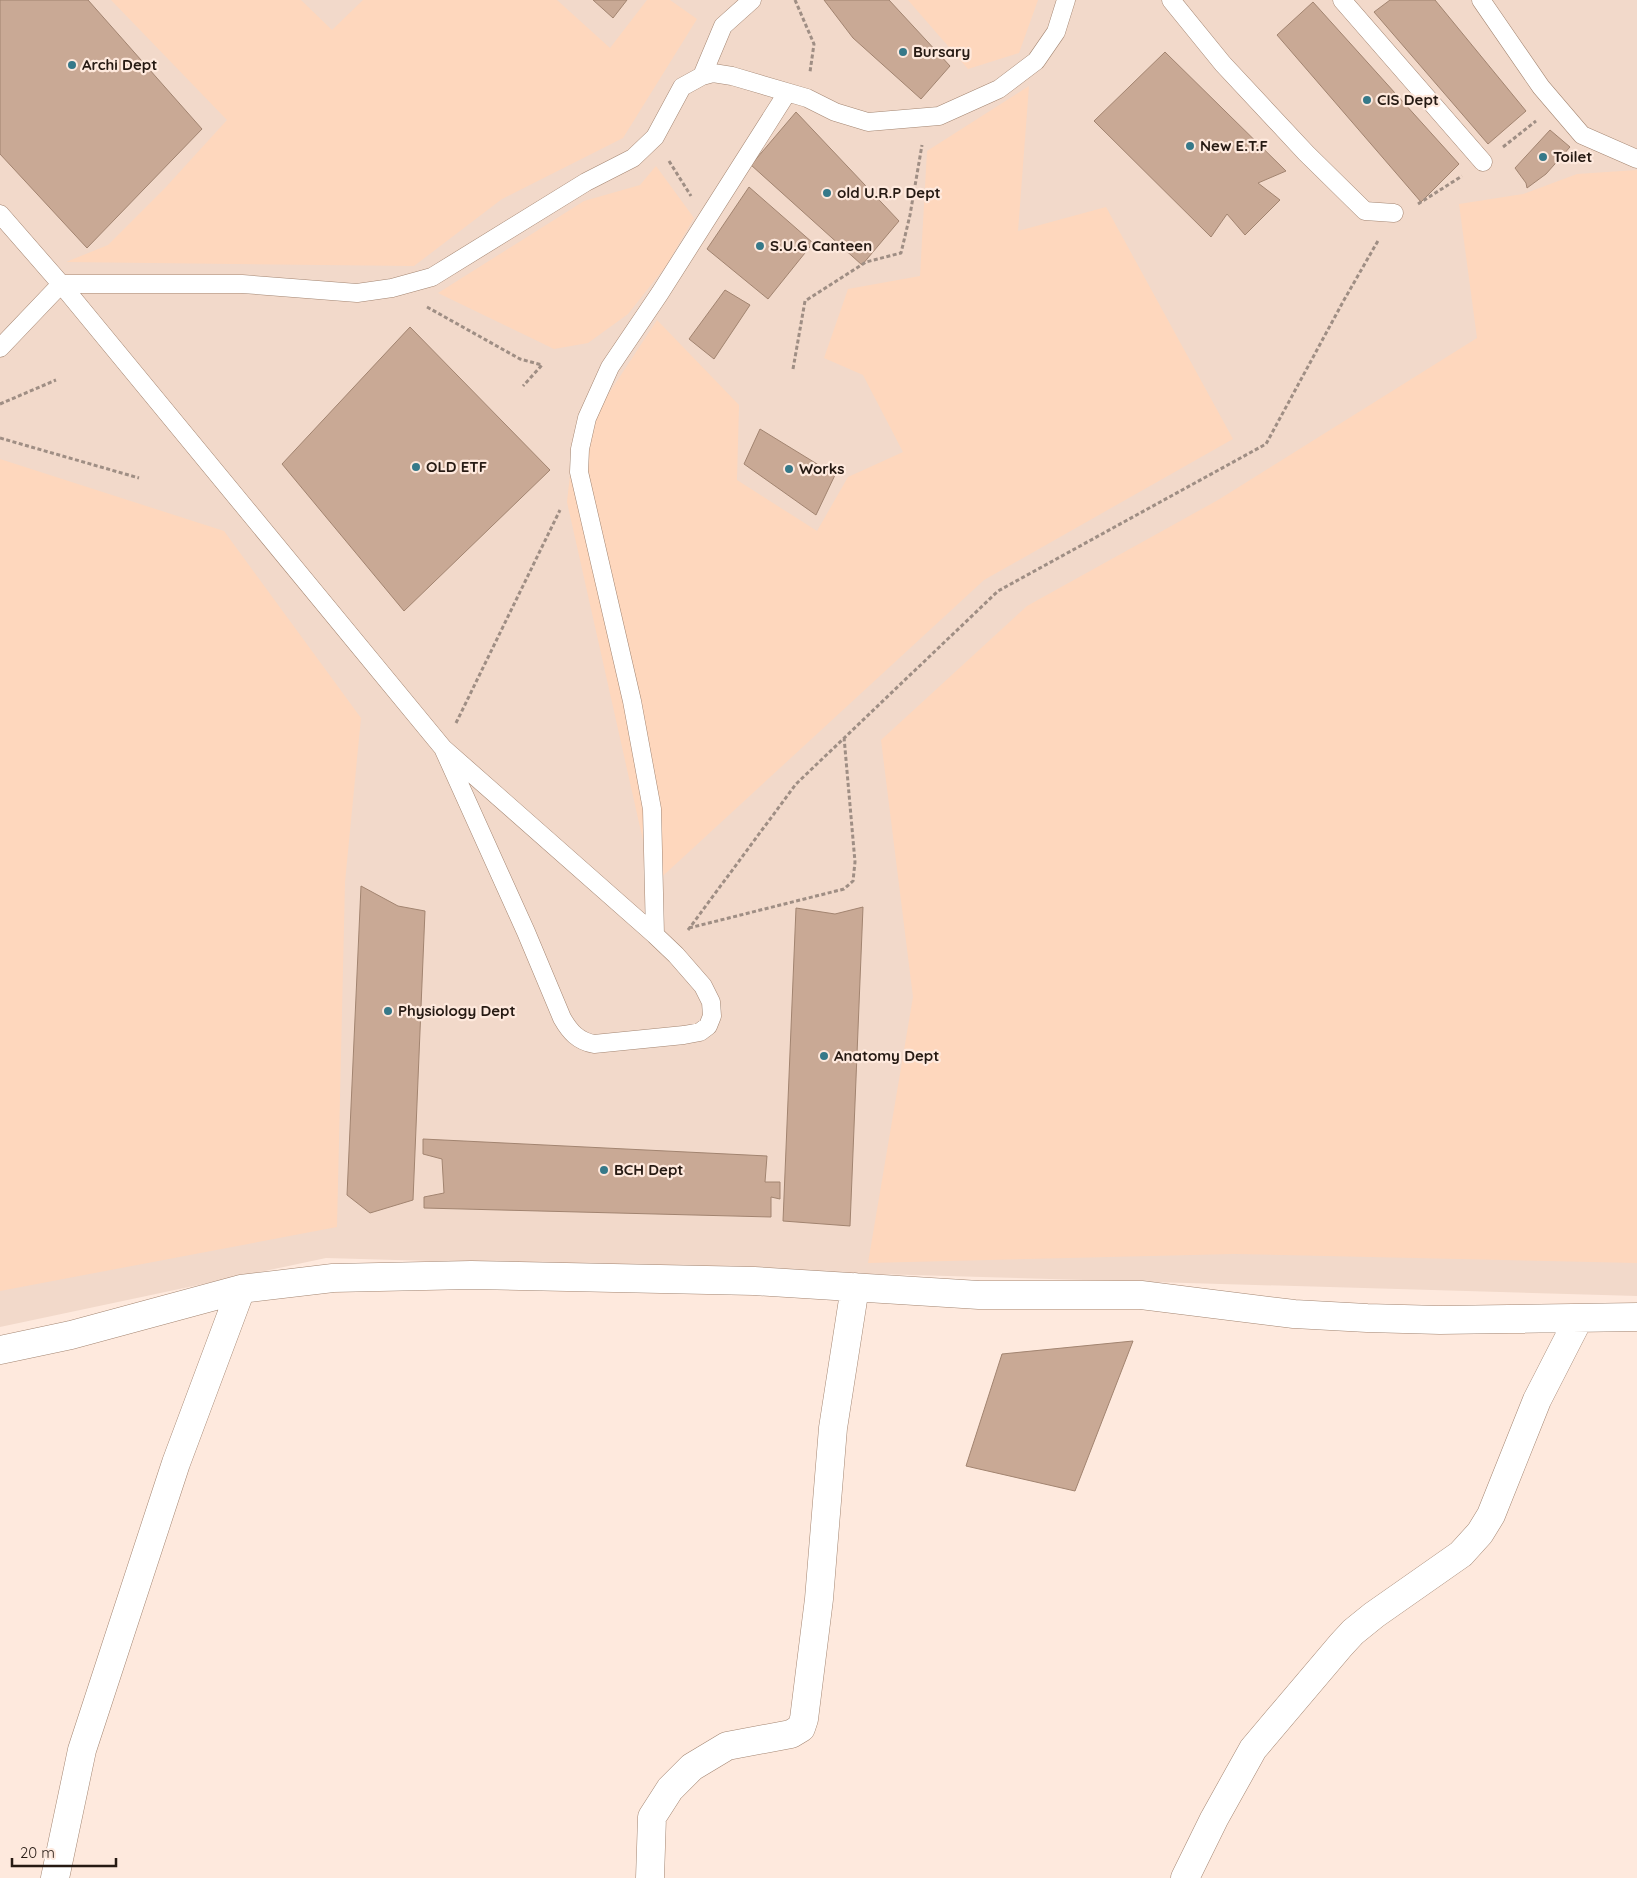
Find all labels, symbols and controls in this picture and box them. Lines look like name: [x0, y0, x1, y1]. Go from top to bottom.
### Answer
place label: Bursary: [913, 42, 970, 61]
marker: Bursary: [897, 46, 909, 58]
place label: Archi Dept: [82, 55, 157, 74]
marker: Archi Dept: [66, 59, 78, 71]
place label: CIS Dept: [1377, 90, 1439, 109]
marker: CIS Dept: [1361, 94, 1373, 106]
place label: New E.T.F: [1200, 136, 1268, 155]
marker: New E.T.F: [1184, 140, 1196, 152]
place label: Toilet: [1553, 147, 1592, 166]
marker: Toilet: [1537, 151, 1549, 163]
place label: old U.R.P Dept: [837, 183, 941, 202]
marker: old U.R.P Dept: [821, 187, 833, 199]
place label: S.U.G Canteen: [770, 236, 872, 255]
marker: S.U.G Canteen: [754, 240, 766, 252]
place label: OLD ETF: [426, 457, 487, 476]
place label: Works: [799, 459, 844, 478]
marker: OLD ETF: [410, 461, 422, 473]
marker: Works: [783, 463, 795, 475]
place label: Physiology Dept: [398, 1001, 516, 1020]
marker: Physiology Dept: [382, 1005, 394, 1017]
place label: Anatomy Dept: [834, 1046, 939, 1065]
marker: Anatomy Dept: [818, 1050, 830, 1062]
place label: BCH Dept: [614, 1160, 683, 1179]
marker: BCH Dept: [598, 1164, 610, 1176]
scale bar: [12, 1836, 116, 1868]
text: 20 m: [20, 1843, 55, 1862]

